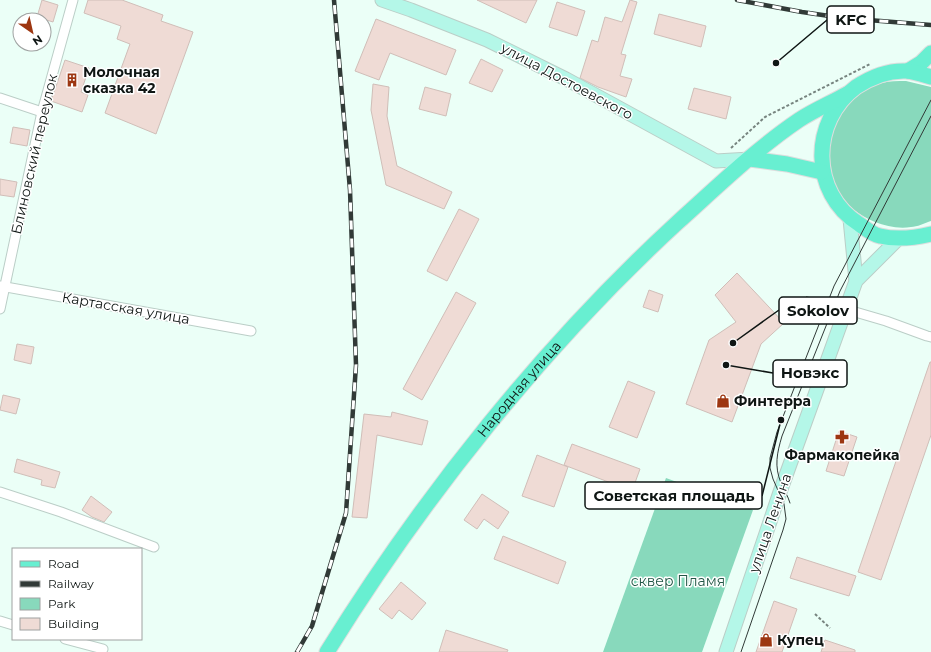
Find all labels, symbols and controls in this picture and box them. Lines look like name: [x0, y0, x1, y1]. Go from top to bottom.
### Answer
callout: KFC: [827, 6, 874, 33]
text: KFC: [835, 10, 867, 29]
north arrow: [12, 12, 52, 52]
text: N: [30, 32, 45, 49]
street label: улица Достоевского: [497, 38, 636, 124]
place label: Молочная сказка 42: [83, 63, 160, 97]
street label: Блиновский переулок: [7, 72, 61, 236]
building icon: Молочная сказка 42: [64, 72, 80, 88]
street label: Картасская улица: [61, 288, 191, 328]
callout: Sokolov: [779, 297, 857, 324]
text: Sokolov: [787, 301, 850, 320]
street label: Народная улица: [473, 337, 565, 441]
callout: Новэкс: [773, 360, 847, 387]
text: Новэкс: [781, 363, 839, 382]
place label: Финтерра: [734, 392, 811, 410]
shop icon: Финтерра: [715, 393, 731, 409]
pharmacy icon: Фармакопейка: [834, 429, 850, 445]
place label: Фармакопейка: [784, 446, 900, 464]
street label: улица Ленина: [744, 471, 795, 576]
callout: Советская площадь: [585, 482, 762, 509]
text: Советская площадь: [593, 486, 755, 505]
legend: [12, 548, 142, 640]
text: Road: [48, 556, 79, 571]
park label: сквер Пламя: [631, 572, 725, 590]
text: Railway: [48, 576, 94, 591]
text: Park: [48, 596, 76, 611]
text: Building: [48, 616, 99, 631]
place label: Купец: [777, 631, 824, 649]
shop icon: Купец: [758, 632, 774, 648]

